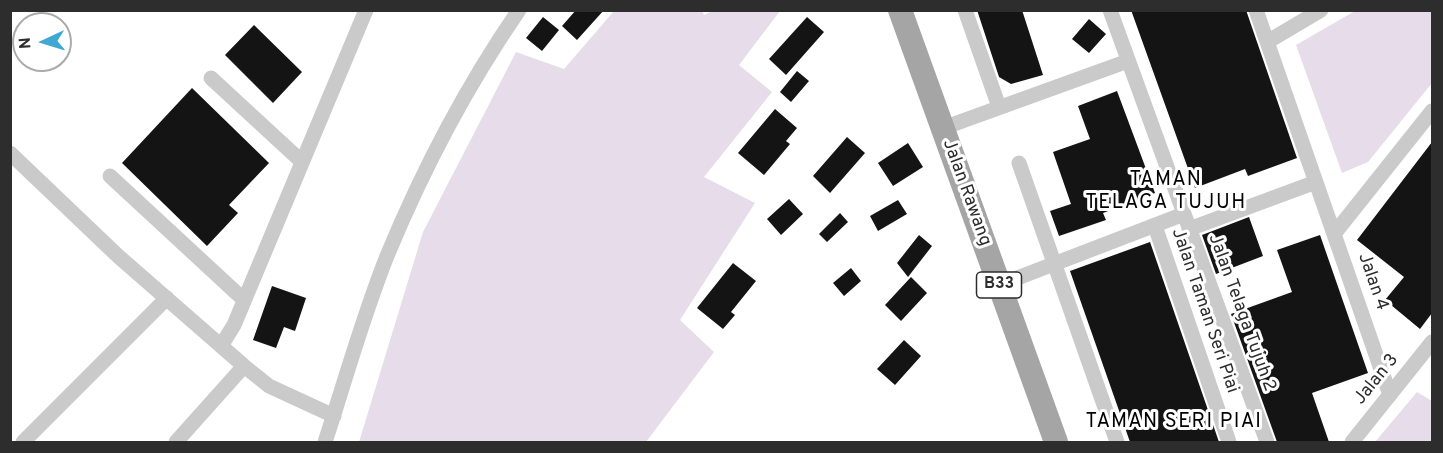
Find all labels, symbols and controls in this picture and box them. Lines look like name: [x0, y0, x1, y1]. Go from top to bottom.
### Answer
north arrow: [12, 12, 72, 72]
text: N: [16, 37, 36, 50]
street label: Jalan Rawang: [937, 137, 995, 249]
district label: TAMAN TELAGA TUJUH: [1085, 169, 1247, 216]
street label: Jalan Taman Seri Piai: [1166, 226, 1242, 396]
street label: Jalan Telaga Tujuh 2: [1203, 231, 1279, 395]
street label: Jalan 4: [1352, 250, 1392, 314]
road number: B33: [976, 272, 1022, 298]
street label: Jalan 3: [1350, 350, 1404, 410]
district label: TAMAN SERI PIAI: [1086, 411, 1262, 435]

